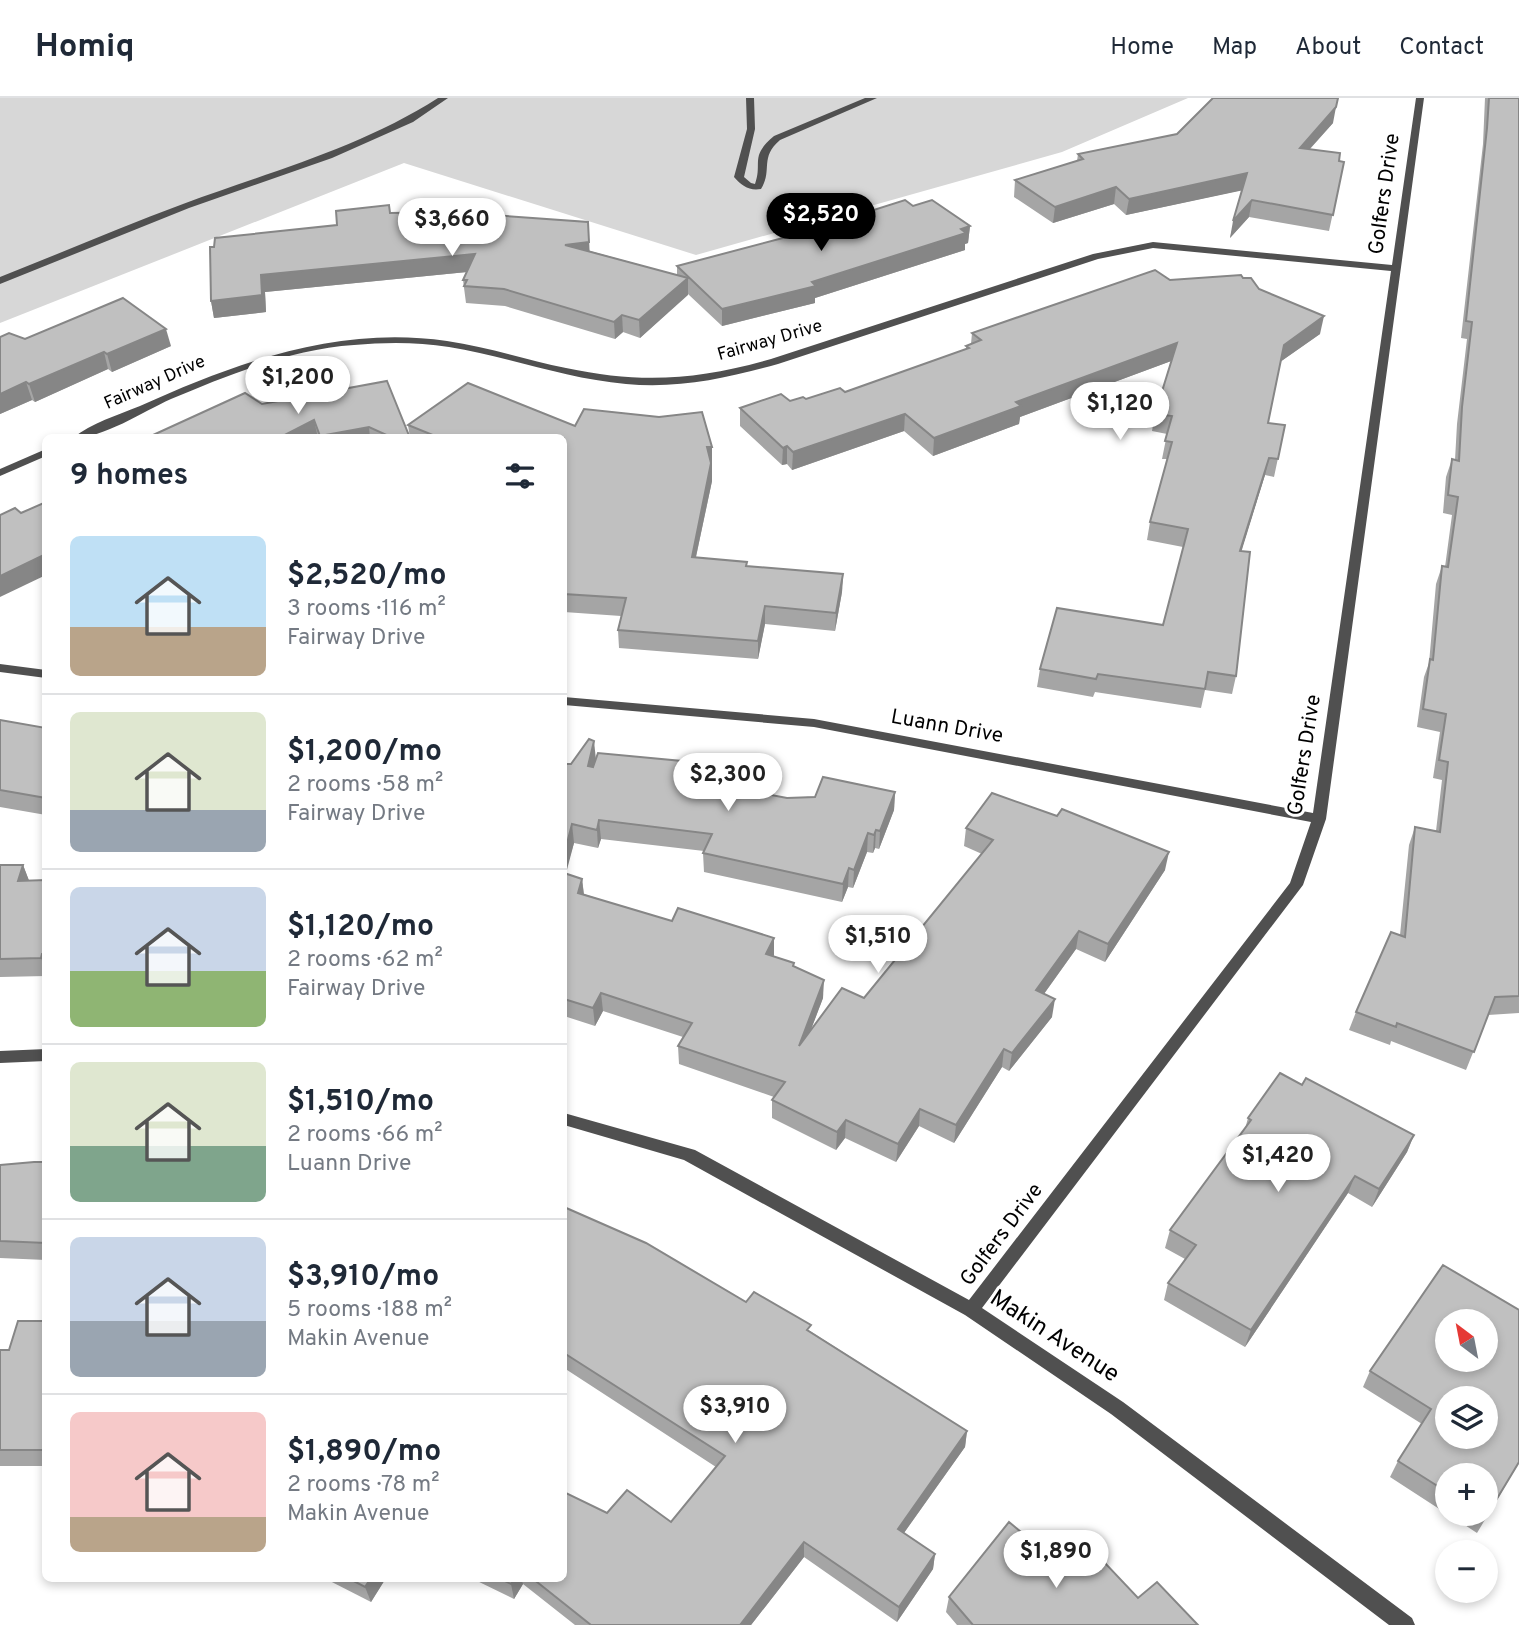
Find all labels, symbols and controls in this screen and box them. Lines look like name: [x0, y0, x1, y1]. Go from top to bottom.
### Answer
text: Homiq: [35, 27, 135, 69]
text: Home: [1110, 33, 1174, 63]
text: Map: [1212, 33, 1257, 63]
text: About: [1295, 33, 1361, 63]
text: Contact: [1399, 33, 1484, 63]
street label: Golfers Drive: [1363, 132, 1407, 256]
pin: $2,520: [764, 194, 878, 253]
pin: $3,660: [395, 198, 509, 258]
text: $2,520: [783, 201, 859, 230]
text: $3,660: [414, 206, 490, 235]
street label: Fairway Drive: [715, 315, 825, 367]
street label: Fairway Drive: [101, 350, 209, 416]
pin: $1,200: [241, 356, 355, 416]
text: $1,200: [261, 364, 335, 393]
pin: $1,120: [1063, 382, 1177, 442]
text: $1,120: [1086, 390, 1154, 419]
icon: filters: [501, 457, 539, 495]
text: 9 homes: [70, 458, 188, 495]
text: $2,520/mo: [287, 558, 447, 595]
icon: home: [126, 564, 210, 648]
text: 3 rooms · 116 m²: [287, 595, 446, 624]
text: Fairway Drive: [287, 624, 425, 653]
street label: Golfers Drive: [1282, 693, 1328, 817]
street label: Luann Drive: [889, 704, 1005, 750]
text: $1,200/mo: [287, 734, 442, 771]
icon: home: [126, 740, 210, 824]
pin: $2,300: [671, 754, 785, 813]
text: $2,300: [689, 761, 767, 790]
text: 2 rooms · 58 m²: [287, 771, 443, 800]
text: Fairway Drive: [287, 800, 425, 829]
text: $1,120/mo: [287, 909, 434, 946]
icon: home: [126, 915, 210, 999]
pin: $1,510: [821, 916, 935, 975]
text: $1,510: [844, 923, 912, 952]
text: 2 rooms · 62 m²: [287, 946, 443, 975]
text: Fairway Drive: [287, 975, 425, 1004]
text: $1,510/mo: [287, 1084, 434, 1121]
icon: home: [126, 1090, 210, 1174]
text: 2 rooms · 66 m²: [287, 1121, 443, 1150]
pin: $1,420: [1221, 1134, 1335, 1194]
text: $1,420: [1241, 1142, 1315, 1171]
text: Luann Drive: [287, 1150, 411, 1179]
street label: Golfers Drive: [954, 1178, 1050, 1292]
text: $3,910/mo: [287, 1259, 439, 1296]
icon: home: [126, 1265, 210, 1349]
street label: Makin Avenue: [984, 1284, 1124, 1390]
text: 5 rooms · 188 m²: [287, 1296, 452, 1325]
north arrow: [1435, 1309, 1498, 1372]
map controls: [1435, 1309, 1498, 1603]
text: Makin Avenue: [287, 1325, 429, 1354]
pin: $3,910: [678, 1386, 792, 1445]
button: layers: [1435, 1386, 1498, 1449]
text: $3,910: [699, 1393, 771, 1422]
text: $1,890/mo: [287, 1434, 441, 1471]
icon: home: [126, 1440, 210, 1524]
button: +: [1435, 1463, 1498, 1526]
text: 2 rooms · 78 m²: [287, 1471, 440, 1500]
text: Makin Avenue: [287, 1500, 429, 1529]
pin: $1,890: [999, 1530, 1113, 1590]
text: $1,890: [1020, 1538, 1092, 1567]
button: −: [1435, 1540, 1498, 1603]

